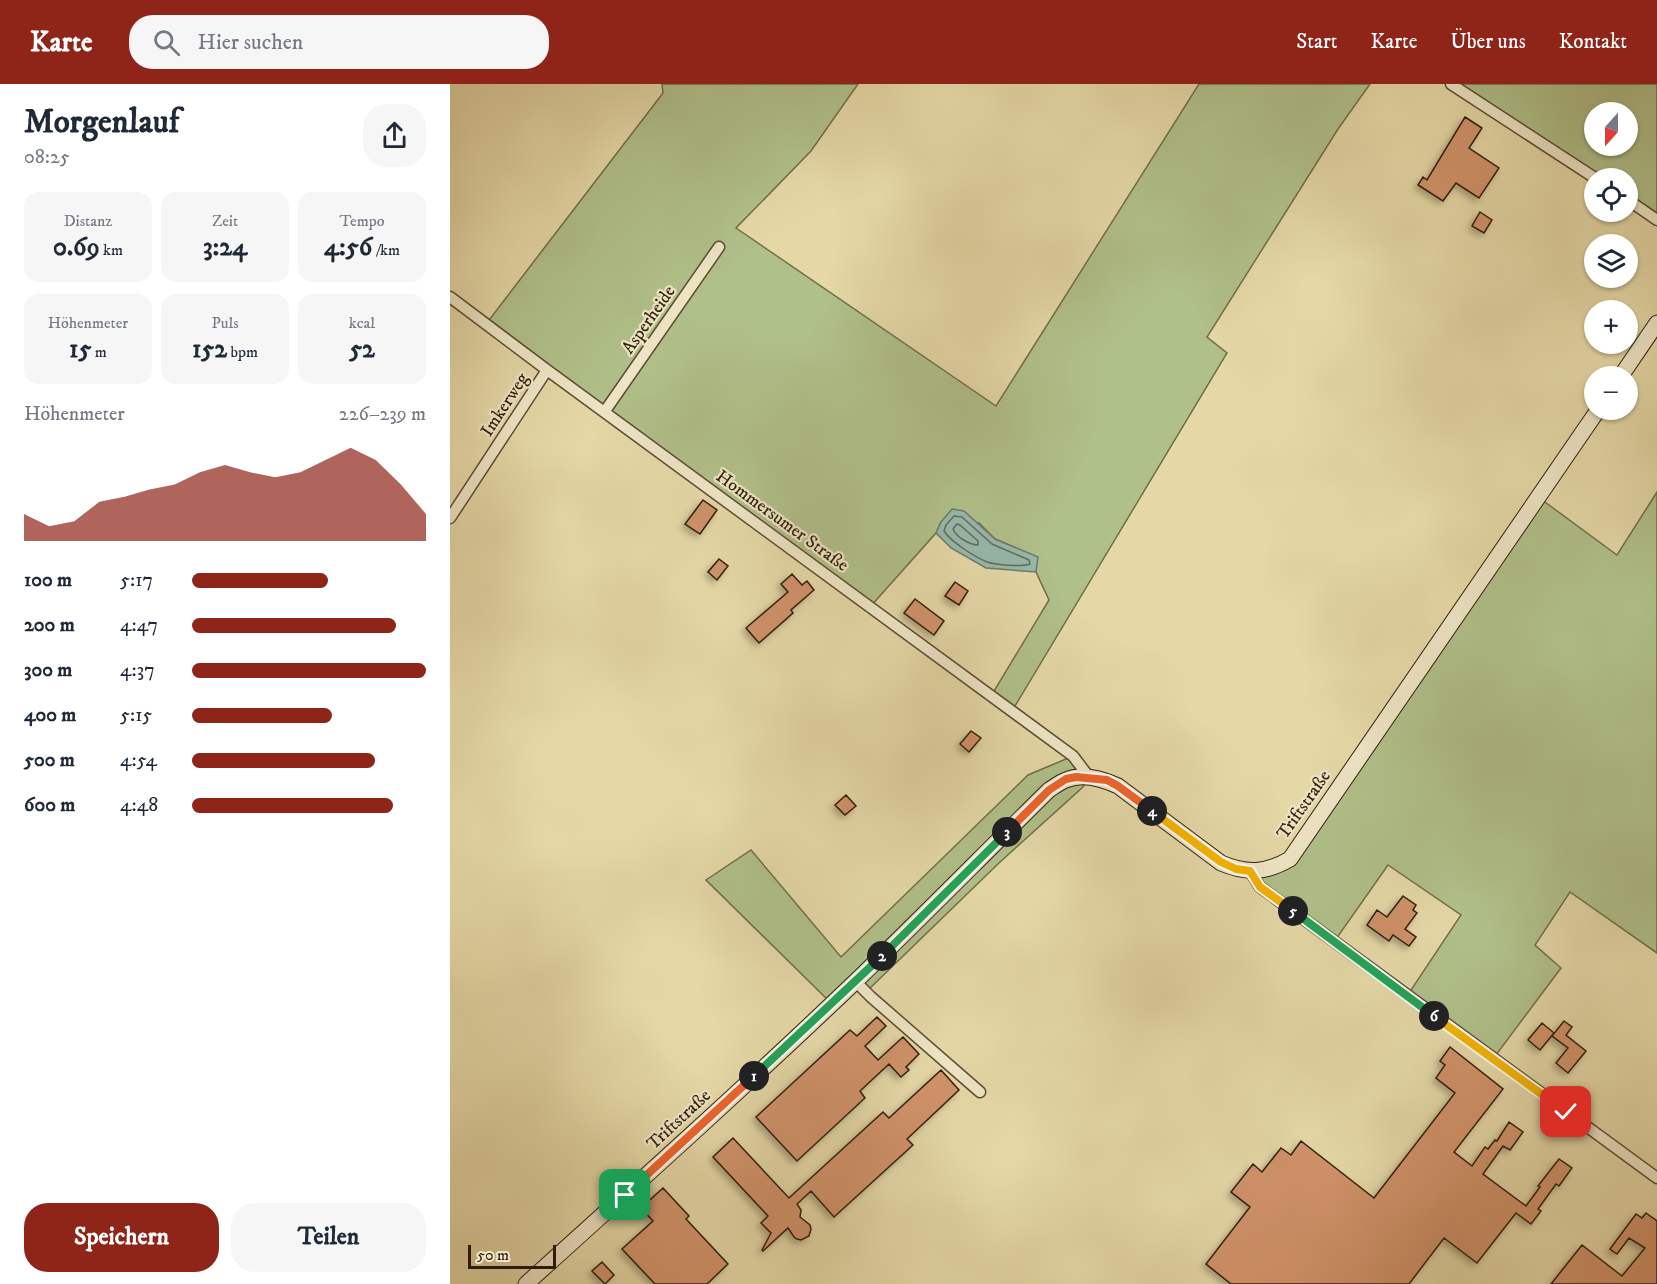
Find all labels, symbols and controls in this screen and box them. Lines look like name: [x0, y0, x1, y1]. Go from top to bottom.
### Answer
search box: [129, 15, 549, 69]
text: Karte: [30, 25, 93, 60]
icon: search: [150, 26, 183, 59]
text: Hier suchen: [198, 29, 303, 56]
text: Start: [1296, 29, 1338, 55]
text: Karte: [1371, 29, 1417, 55]
text: Über uns: [1450, 29, 1526, 55]
text: Kontakt: [1559, 29, 1627, 55]
text: Morgenlauf: [24, 102, 179, 143]
north arrow: [1584, 102, 1638, 156]
map controls: [1584, 102, 1638, 420]
button: share: [363, 104, 426, 167]
text: 08:25: [24, 145, 70, 170]
button: locate: [1584, 168, 1638, 222]
text: Distanz: [64, 211, 112, 231]
text: Zeit: [212, 211, 238, 231]
text: Tempo: [340, 211, 384, 231]
text: 0.69: [53, 231, 100, 264]
text: 3:24: [203, 231, 247, 264]
text: 4:56: [324, 231, 372, 264]
button: layers: [1584, 234, 1638, 288]
text: km: [100, 240, 123, 260]
text: /km: [372, 240, 400, 260]
street label: Asperheide: [617, 282, 681, 358]
button: +: [1584, 300, 1638, 354]
text: Höhenmeter: [48, 313, 128, 333]
text: Puls: [211, 313, 239, 333]
text: kcal: [349, 313, 375, 333]
text: 15: [69, 333, 91, 366]
text: 152: [192, 333, 227, 366]
text: 52: [349, 333, 375, 366]
text: m: [91, 342, 107, 362]
text: bpm: [227, 342, 258, 362]
button: −: [1584, 366, 1638, 420]
street label: Imkerweg: [476, 369, 534, 441]
text: Höhenmeter: [24, 402, 125, 427]
text: 226–239 m: [339, 402, 426, 427]
street label: Hommersumer Straße: [711, 465, 853, 577]
text: 100 m: [24, 568, 72, 593]
text: 5:17: [120, 568, 153, 593]
text: 200 m: [24, 613, 75, 638]
text: 4:47: [120, 613, 158, 638]
text: 300 m: [24, 658, 72, 683]
text: 4:37: [120, 658, 155, 683]
text: 400 m: [24, 703, 76, 728]
text: 5:15: [120, 703, 152, 728]
text: 500 m: [24, 748, 75, 773]
text: 4:54: [120, 748, 157, 773]
street label: Triftstraße: [1272, 766, 1336, 844]
text: 600 m: [24, 793, 75, 818]
text: 4:48: [120, 793, 158, 818]
pin: 4: [1137, 796, 1167, 826]
text: 4: [1147, 801, 1157, 821]
pin: 3: [992, 817, 1022, 847]
text: 3: [1004, 822, 1010, 842]
pin: 5: [1278, 896, 1308, 926]
text: 5: [1289, 901, 1297, 921]
pin: 2: [867, 941, 897, 971]
text: 2: [878, 946, 886, 966]
pin: 6: [1419, 1001, 1449, 1031]
text: 6: [1430, 1006, 1438, 1026]
pin: 1: [739, 1061, 769, 1091]
text: 1: [751, 1066, 757, 1086]
street label: Triftstraße: [643, 1085, 715, 1155]
pin: [1540, 1086, 1591, 1137]
icon: check: [1549, 1095, 1582, 1128]
pin: [599, 1169, 650, 1220]
icon: arrive: [608, 1178, 641, 1211]
button: Speichern: [24, 1203, 219, 1272]
button: Teilen: [231, 1203, 426, 1272]
scale bar: [468, 1242, 556, 1270]
text: 50 m: [477, 1245, 509, 1265]

